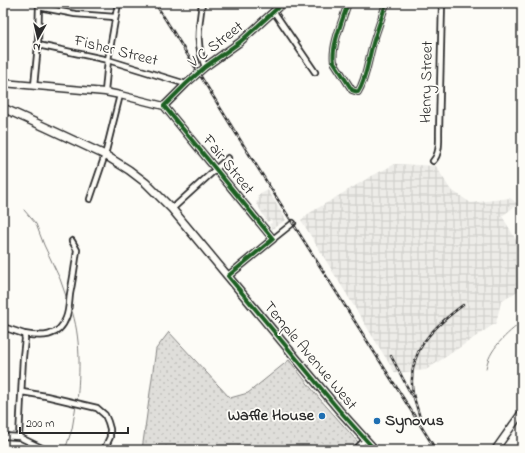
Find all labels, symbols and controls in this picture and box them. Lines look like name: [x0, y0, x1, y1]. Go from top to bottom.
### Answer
street label: V C Street: [182, 15, 249, 75]
north arrow: [18, 18, 58, 58]
street label: Fisher Street: [71, 29, 161, 73]
text: N: [32, 38, 42, 55]
street label: Henry Street: [414, 40, 440, 123]
street label: Fair Street: [196, 129, 260, 201]
street label: Temple Avenue West: [257, 296, 363, 416]
place label: Waffle House: [228, 404, 315, 428]
scale bar: [20, 409, 128, 435]
place label: Synovus: [385, 409, 444, 434]
marker: Waffle House: [317, 411, 327, 421]
text: 200 m: [26, 415, 55, 433]
marker: Synovus: [372, 416, 382, 426]

